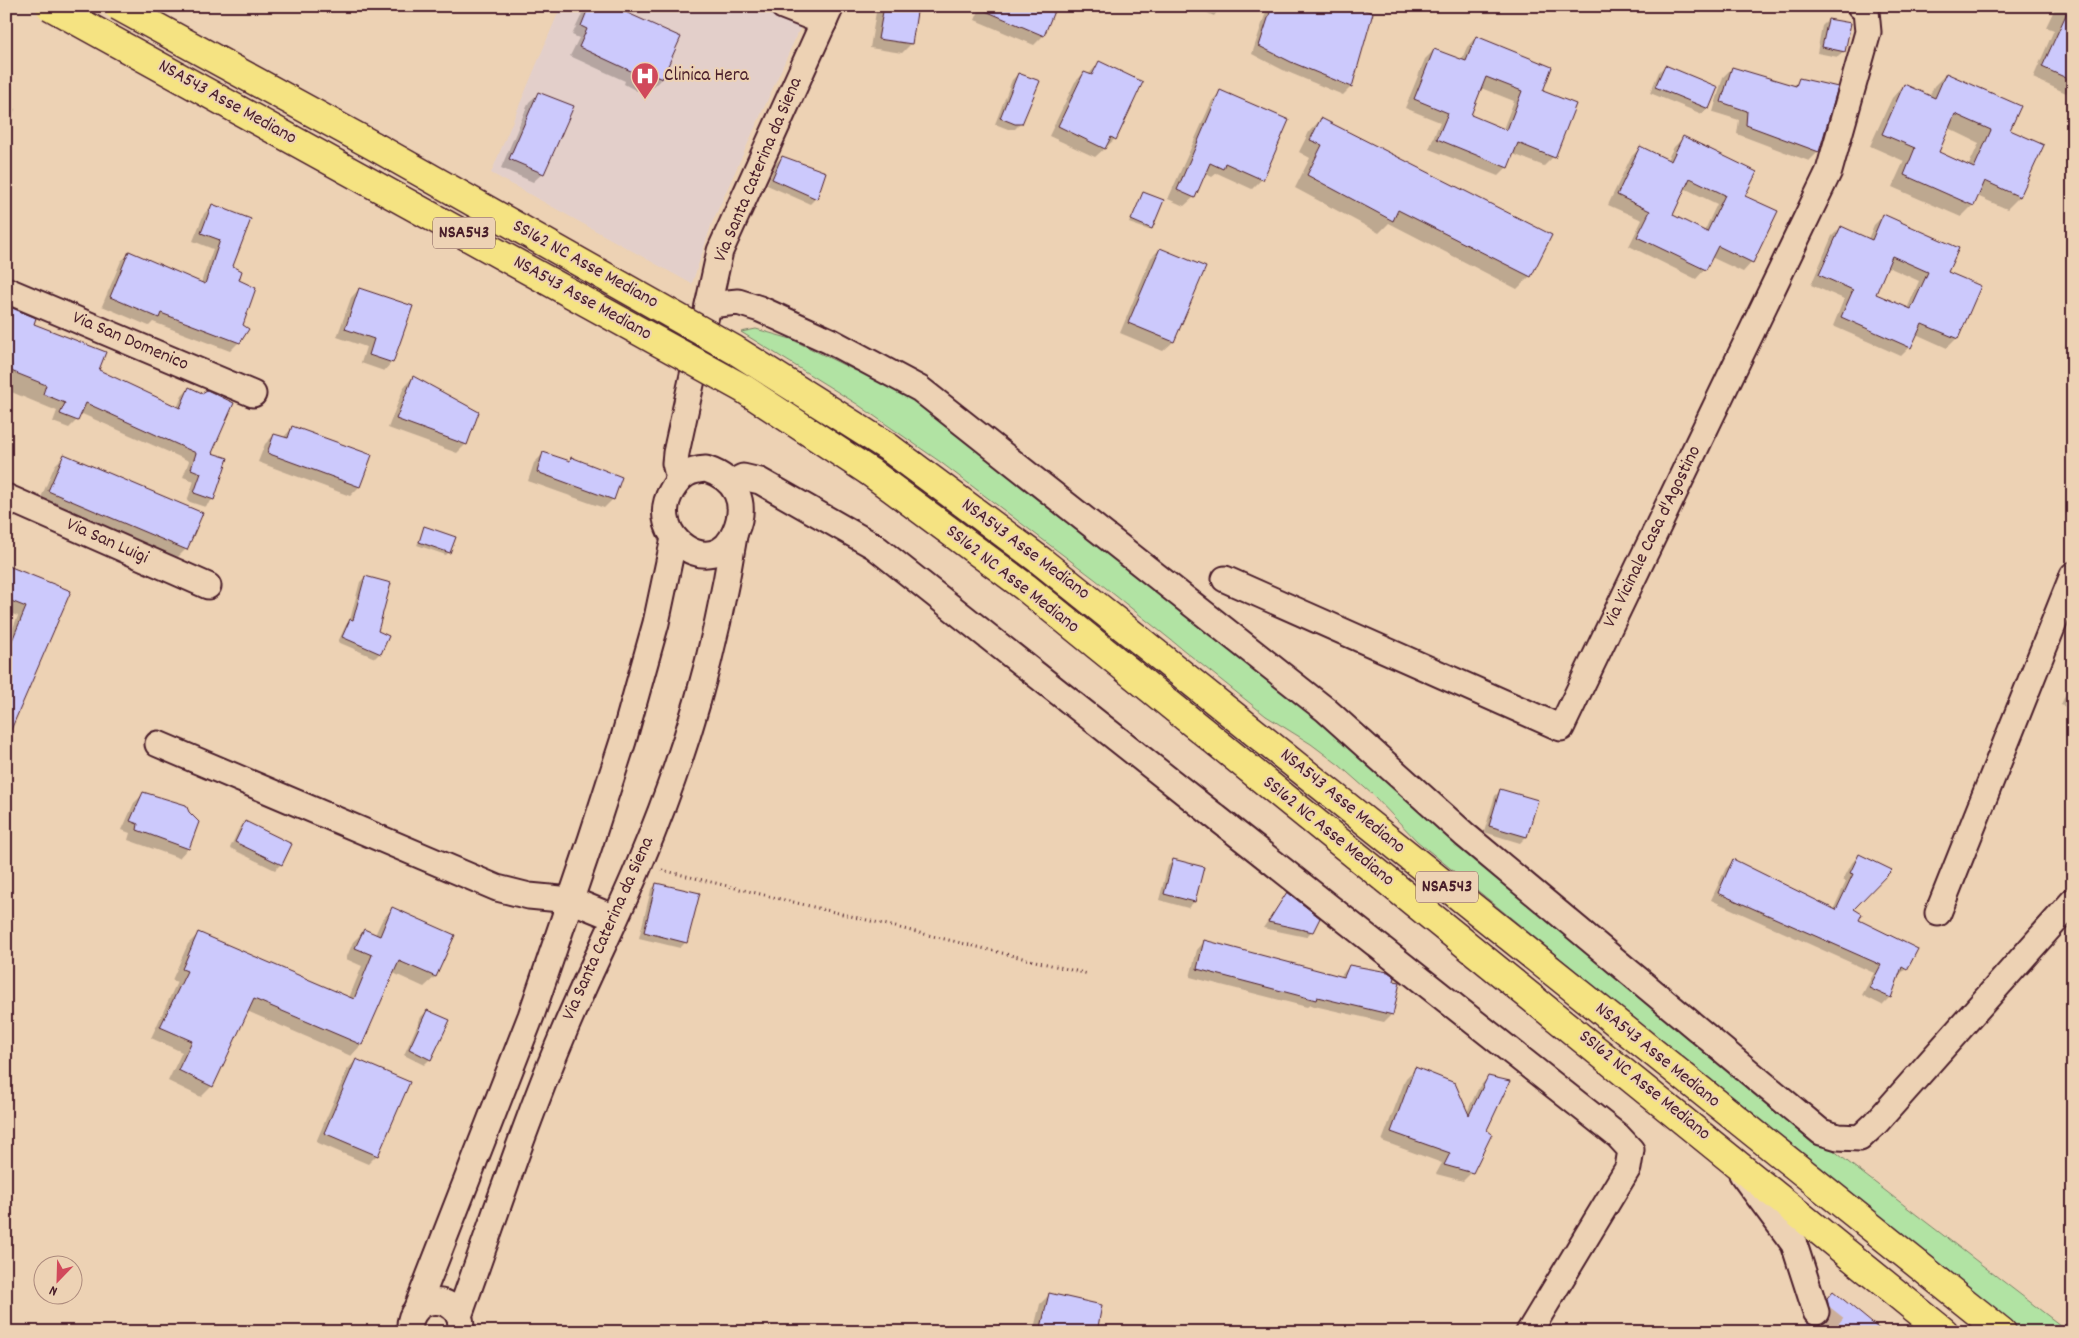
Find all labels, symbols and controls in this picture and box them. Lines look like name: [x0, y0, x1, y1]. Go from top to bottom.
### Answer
street label: NSA543 Asse Mediano: [153, 54, 301, 152]
hospital icon: Clinica Hera: [630, 61, 660, 100]
place label: Clinica Hera: [664, 63, 750, 90]
street label: Via Santa Caterina da Siena: [708, 72, 811, 267]
street label: SS162 NC Asse Mediano: [507, 214, 663, 316]
road number: NSA543: [433, 218, 495, 248]
street label: NSA543 Asse Mediano: [508, 250, 656, 348]
street label: Via San Domenico: [68, 305, 192, 379]
street label: Via Vicinale Casa d'Agostino: [1597, 441, 1709, 633]
street label: NSA543 Asse Mediano: [955, 493, 1095, 607]
street label: Via San Luigi: [62, 512, 153, 572]
street label: SS162 NC Asse Mediano: [939, 519, 1085, 641]
street label: NSA543 Asse Mediano: [1273, 743, 1411, 861]
street label: SS162 NC Asse Mediano: [1256, 770, 1400, 894]
street label: Via Santa Caterina da Siena: [556, 832, 662, 1025]
road number: NSA543: [1416, 872, 1478, 902]
street label: NSA543 Asse Mediano: [1588, 997, 1726, 1115]
street label: SS162 NC Asse Mediano: [1572, 1024, 1716, 1148]
north arrow: [32, 1256, 82, 1306]
text: N: [47, 1280, 61, 1301]

